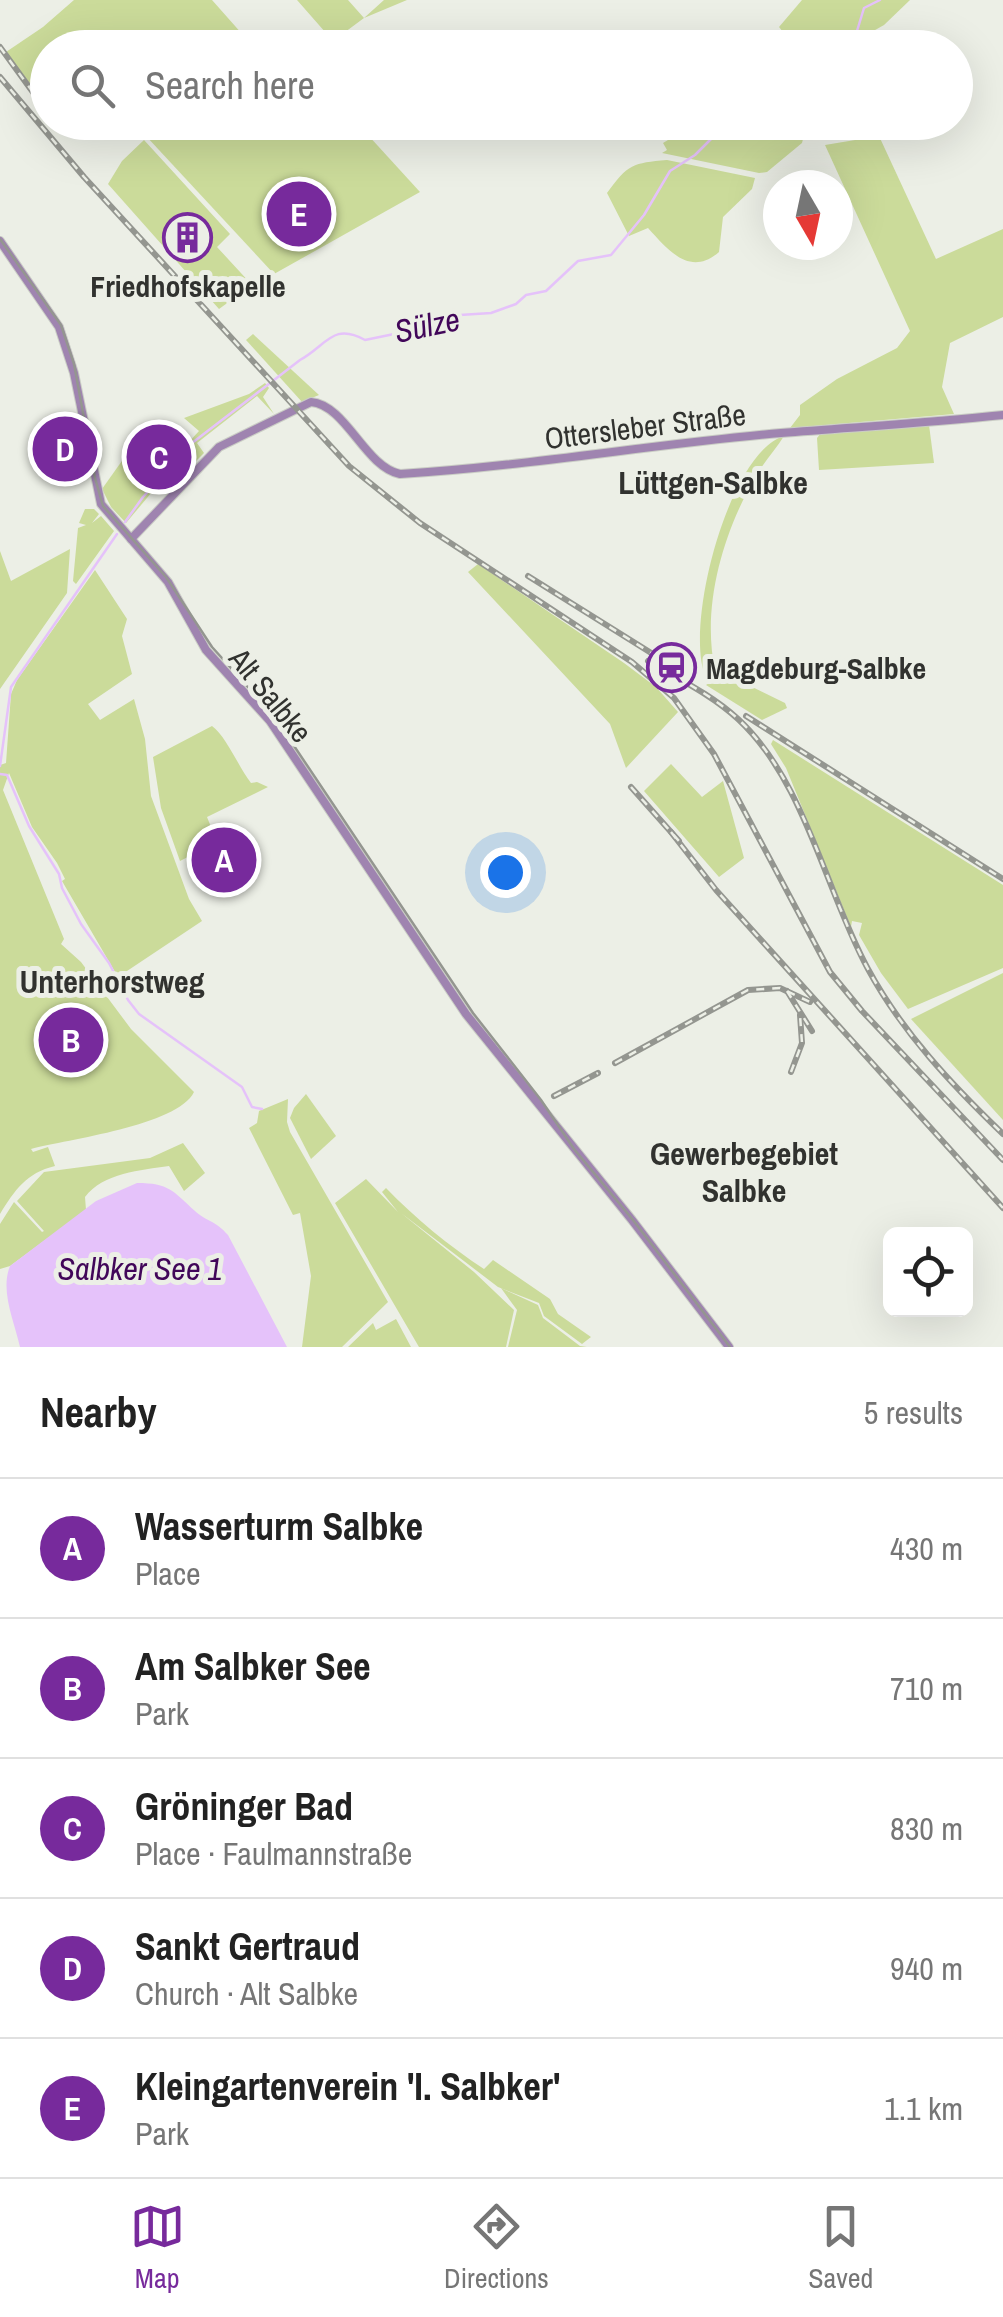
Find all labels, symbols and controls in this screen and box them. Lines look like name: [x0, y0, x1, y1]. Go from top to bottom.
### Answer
search box: [30, 30, 973, 140]
icon: search: [65, 58, 120, 113]
text: Search here: [145, 60, 315, 111]
north arrow: [763, 170, 853, 260]
pin: E: [266, 176, 332, 252]
building icon: Friedhofskapelle: [162, 211, 214, 263]
place label: Friedhofskapelle: [90, 266, 286, 306]
water label: Sülze: [390, 297, 464, 353]
street label: Ottersleber Straße: [542, 394, 748, 458]
pin: D: [32, 412, 98, 486]
pin: C: [126, 420, 192, 494]
district label: Lüttgen-Salbke: [618, 461, 808, 504]
street label: Alt Salbke: [220, 639, 321, 751]
station icon: Magdeburg-Salbke: [645, 642, 697, 694]
place label: Magdeburg-Salbke: [706, 648, 926, 688]
pin: A: [192, 822, 256, 898]
your location: [480, 847, 531, 898]
district label: Unterhorstweg: [19, 960, 205, 1003]
pin: B: [38, 1002, 104, 1078]
district label: Gewerbegebiet Salbke: [650, 1132, 838, 1212]
map controls: [883, 1227, 973, 1317]
button: locate: [883, 1227, 973, 1317]
water label: Salbker See 1: [58, 1247, 222, 1290]
text: Nearby: [40, 1384, 157, 1440]
text: 5 results: [864, 1391, 963, 1434]
text: Wasserturm Salbke: [135, 1501, 423, 1552]
text: A: [63, 1527, 82, 1570]
text: 430 m: [890, 1527, 963, 1570]
text: Place: [135, 1552, 201, 1595]
text: Am Salbker See: [135, 1641, 371, 1692]
text: B: [63, 1667, 82, 1710]
text: 710 m: [890, 1667, 963, 1710]
text: Park: [135, 1692, 189, 1735]
text: Gröninger Bad: [135, 1781, 353, 1832]
text: C: [63, 1807, 82, 1850]
text: 830 m: [890, 1807, 963, 1850]
text: Place · Faulmannstraße: [135, 1832, 412, 1875]
text: Sankt Gertraud: [135, 1921, 360, 1972]
text: D: [63, 1947, 82, 1990]
text: 940 m: [890, 1947, 963, 1990]
text: Church · Alt Salbke: [135, 1972, 358, 2015]
text: Kleingartenverein 'I. Salbker': [135, 2061, 560, 2112]
text: E: [64, 2087, 81, 2130]
text: 1.1 km: [884, 2087, 963, 2130]
text: Park: [135, 2112, 189, 2155]
tab: Map: [130, 2199, 185, 2297]
tab: Directions: [444, 2199, 549, 2297]
tab: Saved: [808, 2199, 873, 2297]

